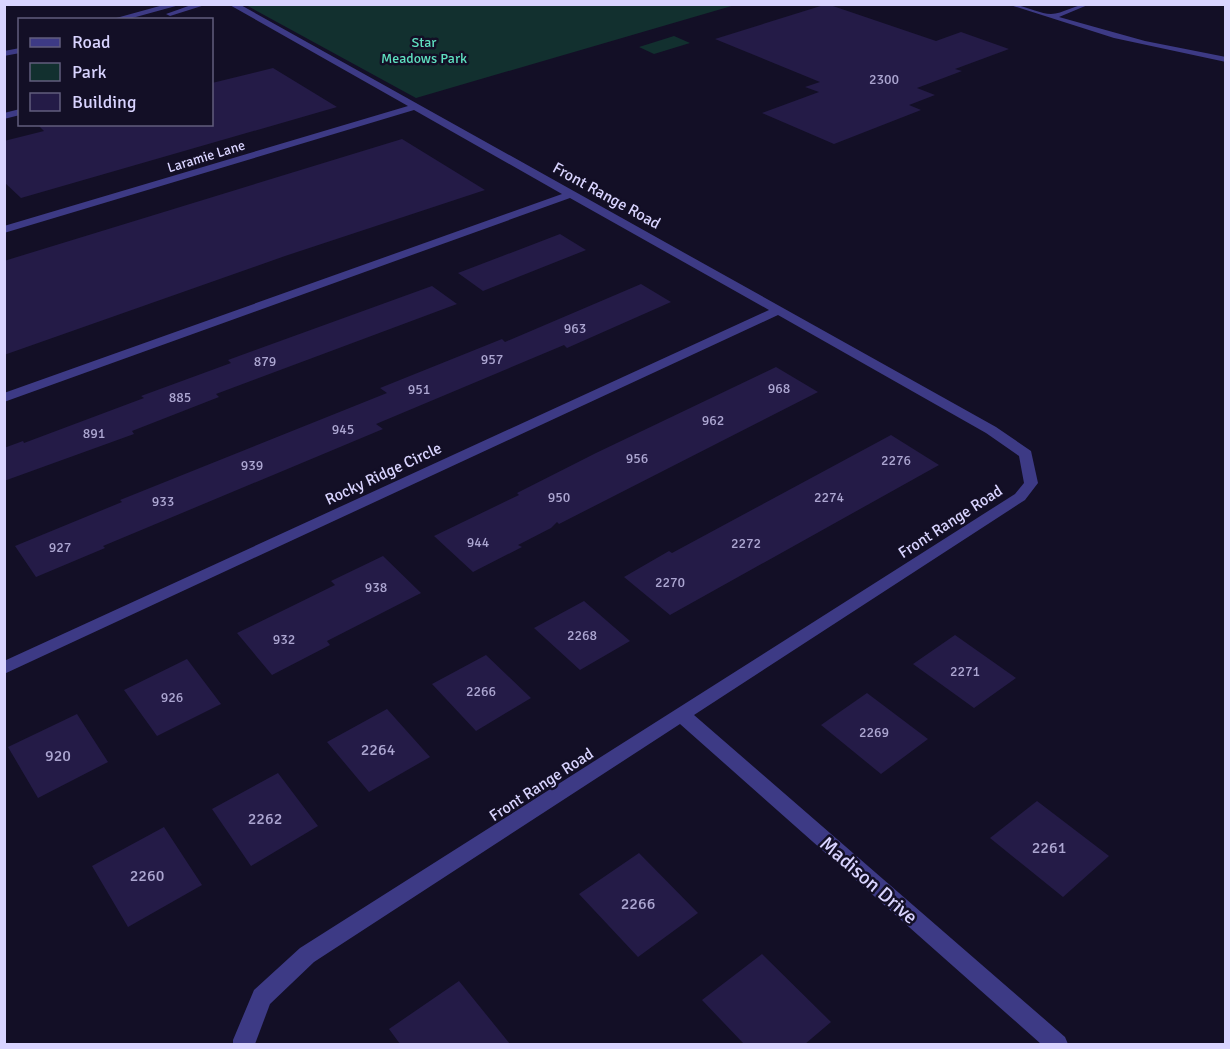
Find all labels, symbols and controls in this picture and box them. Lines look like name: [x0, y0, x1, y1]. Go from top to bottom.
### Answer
legend: [18, 18, 213, 126]
text: Road: [72, 31, 111, 53]
park label: Star Meadows Park: [381, 34, 467, 67]
text: Park: [72, 61, 107, 83]
house number: 2300: [869, 71, 899, 88]
text: Building: [72, 91, 136, 113]
street label: Laramie Lane: [165, 137, 247, 176]
street label: Front Range Road: [549, 158, 664, 234]
house number: 963: [564, 320, 586, 337]
house number: 957: [481, 351, 503, 368]
house number: 879: [254, 353, 276, 370]
house number: 968: [768, 380, 790, 397]
house number: 951: [408, 381, 430, 398]
house number: 885: [169, 389, 191, 406]
house number: 962: [702, 412, 724, 429]
house number: 945: [332, 421, 354, 438]
house number: 891: [83, 425, 105, 442]
street label: Rocky Ridge Circle: [322, 438, 445, 510]
house number: 956: [626, 450, 648, 467]
house number: 2276: [881, 452, 911, 469]
house number: 939: [241, 457, 263, 474]
street label: Front Range Road: [895, 481, 1006, 563]
house number: 950: [548, 489, 570, 506]
house number: 2274: [814, 489, 845, 506]
house number: 933: [152, 493, 174, 510]
house number: 944: [467, 534, 490, 551]
house number: 2272: [731, 535, 761, 552]
house number: 927: [49, 539, 71, 556]
house number: 2270: [655, 574, 685, 591]
house number: 938: [365, 579, 387, 596]
house number: 2268: [567, 627, 597, 644]
house number: 932: [273, 631, 295, 648]
house number: 2271: [950, 663, 980, 680]
house number: 2266: [466, 683, 496, 700]
house number: 926: [161, 689, 183, 706]
house number: 2269: [859, 724, 889, 741]
house number: 2264: [361, 740, 396, 760]
street label: Front Range Road: [486, 744, 597, 826]
house number: 920: [45, 746, 71, 766]
house number: 2262: [248, 809, 282, 829]
street label: Madison Drive: [815, 831, 923, 930]
house number: 2261: [1032, 838, 1066, 858]
house number: 2260: [130, 866, 164, 886]
house number: 2266: [621, 894, 655, 914]

